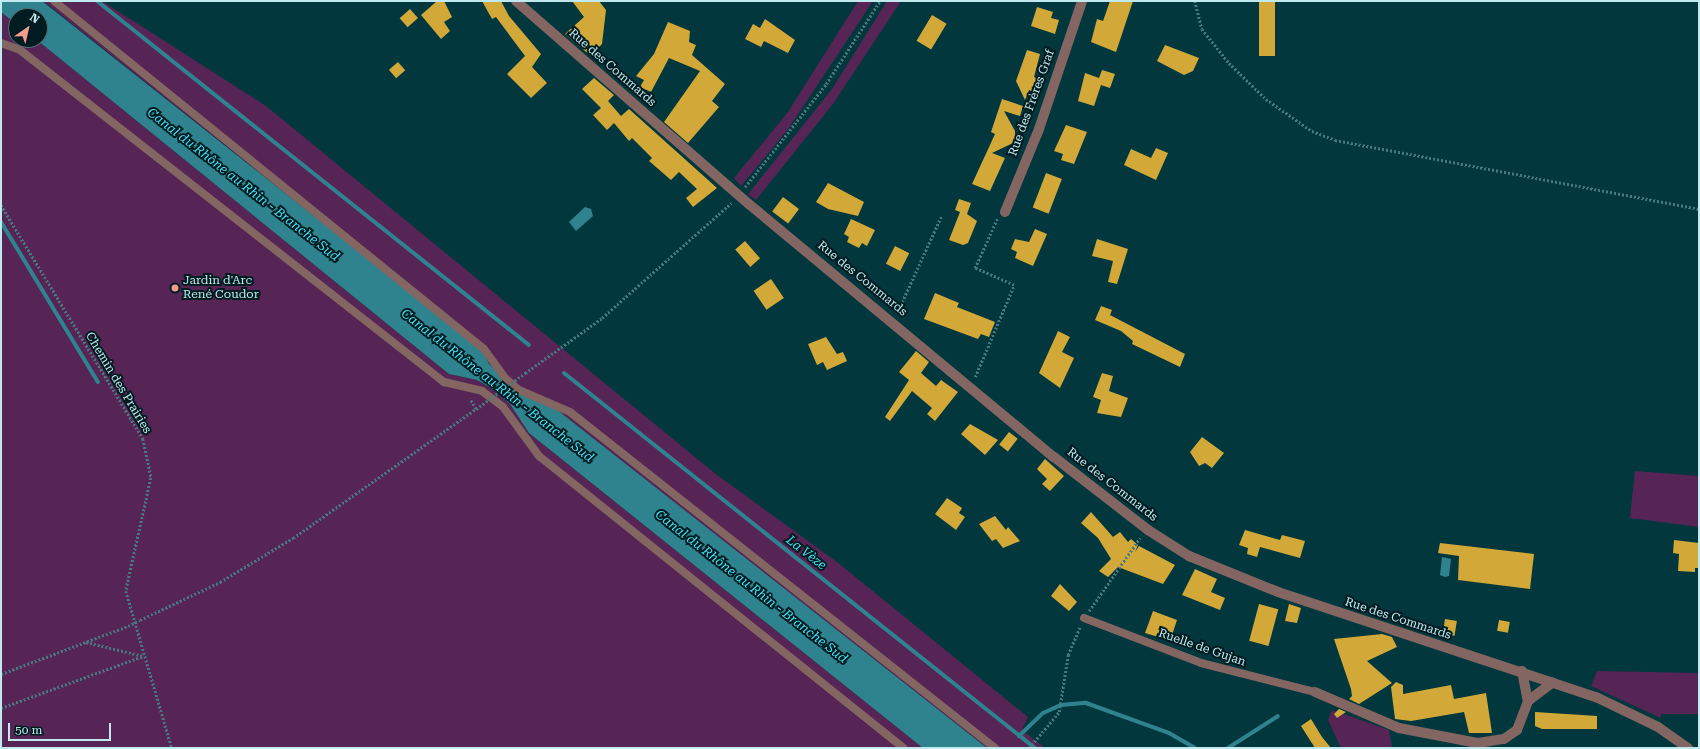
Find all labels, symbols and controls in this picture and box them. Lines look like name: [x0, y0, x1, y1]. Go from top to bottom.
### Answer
north arrow: [8, 8, 48, 48]
text: N: [27, 11, 42, 26]
street label: Rue des Commards: [565, 26, 659, 110]
street label: Rue des Frères Graf: [1006, 48, 1058, 158]
water label: Canal du Rhône au Rhin - Branche Sud: [144, 105, 342, 265]
street label: Rue des Commards: [814, 239, 910, 319]
place label: Jardin d'Arc René Coudor: [183, 274, 259, 302]
marker: Jardin d'Arc René Coudor: [170, 283, 180, 293]
water label: Canal du Rhône au Rhin - Branche Sud: [398, 306, 596, 466]
street label: Chemin des Prairies: [82, 330, 154, 436]
street label: Rue des Commards: [1064, 445, 1160, 525]
water label: Canal du Rhône au Rhin - Branche Sud: [652, 507, 850, 667]
water label: La Vèze: [783, 532, 829, 574]
street label: Rue des Commards: [1343, 595, 1453, 643]
street label: Ruelle de Gujan: [1156, 626, 1248, 670]
scale bar: [10, 715, 113, 741]
text: 50 m: [15, 723, 42, 737]

